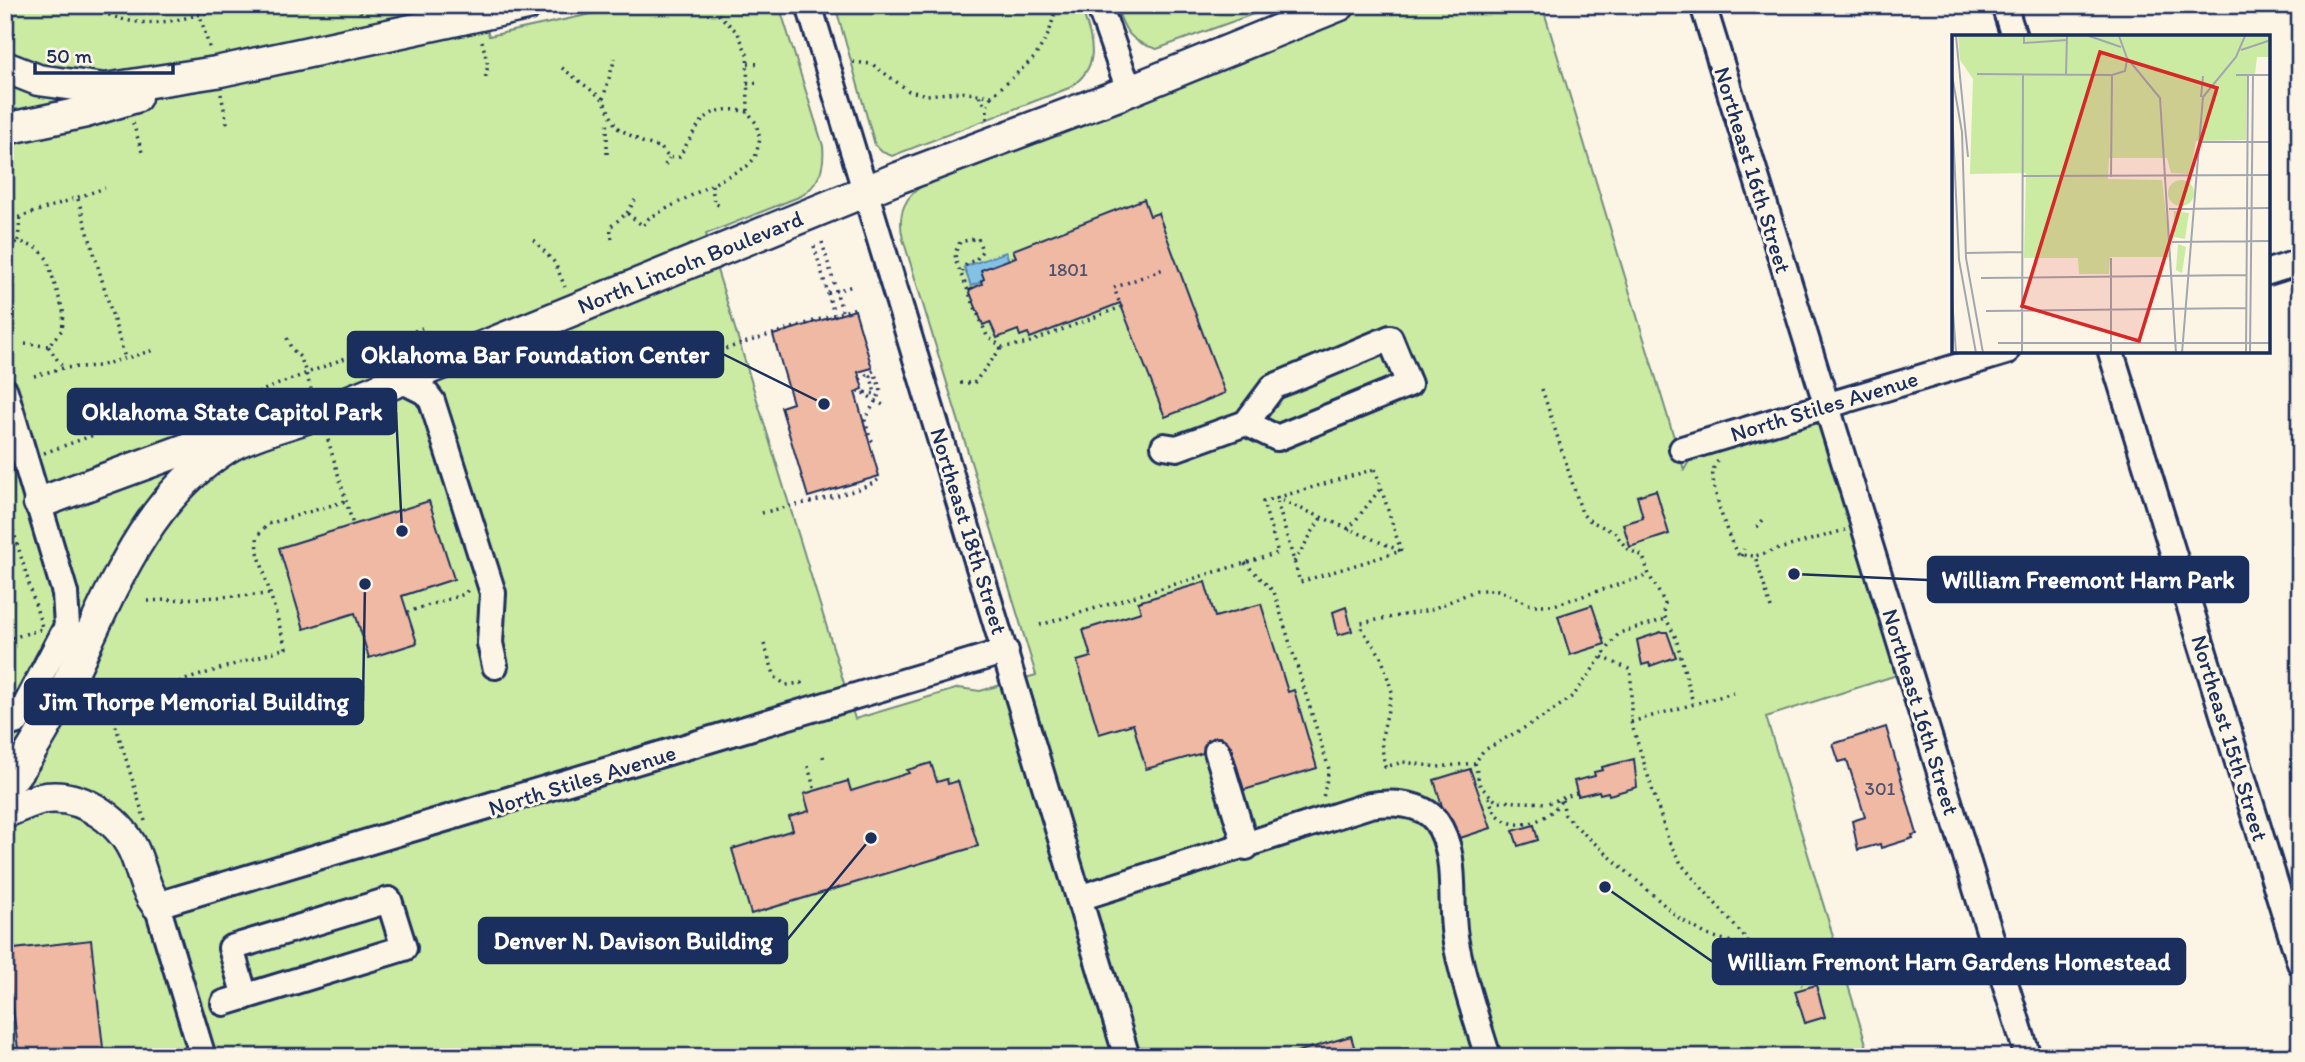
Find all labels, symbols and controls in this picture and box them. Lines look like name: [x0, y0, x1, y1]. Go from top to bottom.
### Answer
scale bar: [35, 32, 173, 76]
inset map: [1952, 35, 2270, 354]
text: 50 m: [46, 43, 93, 68]
street label: Northeast 16th Street: [1708, 63, 1798, 277]
street label: North Lincoln Boulevard: [573, 204, 807, 320]
house number: 1801: [1048, 258, 1088, 281]
callout: Oklahoma Bar Foundation Center: [348, 332, 723, 377]
text: Oklahoma Bar Foundation Center: [361, 340, 710, 369]
street label: North Stiles Avenue: [1727, 364, 1921, 448]
callout: Oklahoma State Capitol Park: [68, 389, 396, 434]
text: Oklahoma State Capitol Park: [82, 397, 383, 427]
street label: Northeast 18th Street: [924, 424, 1014, 638]
callout: William Freemont Harn Park: [1928, 557, 2248, 602]
text: William Freemont Harn Park: [1942, 565, 2235, 594]
street label: Northeast 16th Street: [1876, 605, 1966, 819]
street label: Northeast 15th Street: [2185, 631, 2275, 845]
callout: Jim Thorpe Memorial Building: [25, 679, 363, 724]
text: Jim Thorpe Memorial Building: [38, 687, 349, 717]
street label: North Stiles Avenue: [485, 738, 679, 822]
house number: 301: [1865, 777, 1896, 800]
callout: Denver N. Davison Building: [479, 918, 787, 963]
text: Denver N. Davison Building: [493, 926, 773, 956]
callout: William Fremont Harn Gardens Homestead: [1713, 939, 2185, 984]
text: William Fremont Harn Gardens Homestead: [1728, 947, 2171, 976]

